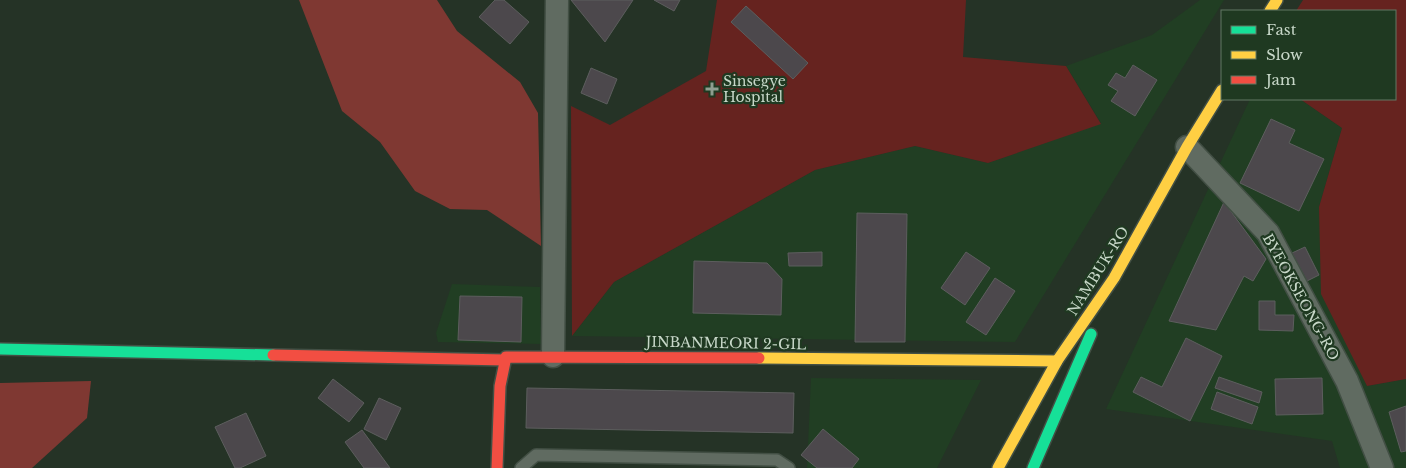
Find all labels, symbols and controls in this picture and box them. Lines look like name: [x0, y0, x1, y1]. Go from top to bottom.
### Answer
legend: [1221, 10, 1396, 100]
text: Fast: [1266, 20, 1297, 39]
text: Slow: [1266, 45, 1303, 64]
text: Jam: [1264, 70, 1296, 89]
place label: Sinsegye Hospital: [723, 72, 786, 106]
marker: Sinsegye Hospital: [705, 82, 719, 96]
street label: NAMBUK-RO: [1063, 223, 1133, 319]
street label: BYEOKSEONG-RO: [1259, 231, 1343, 363]
street label: JINBANMEORI 2-GIL: [644, 333, 806, 353]

